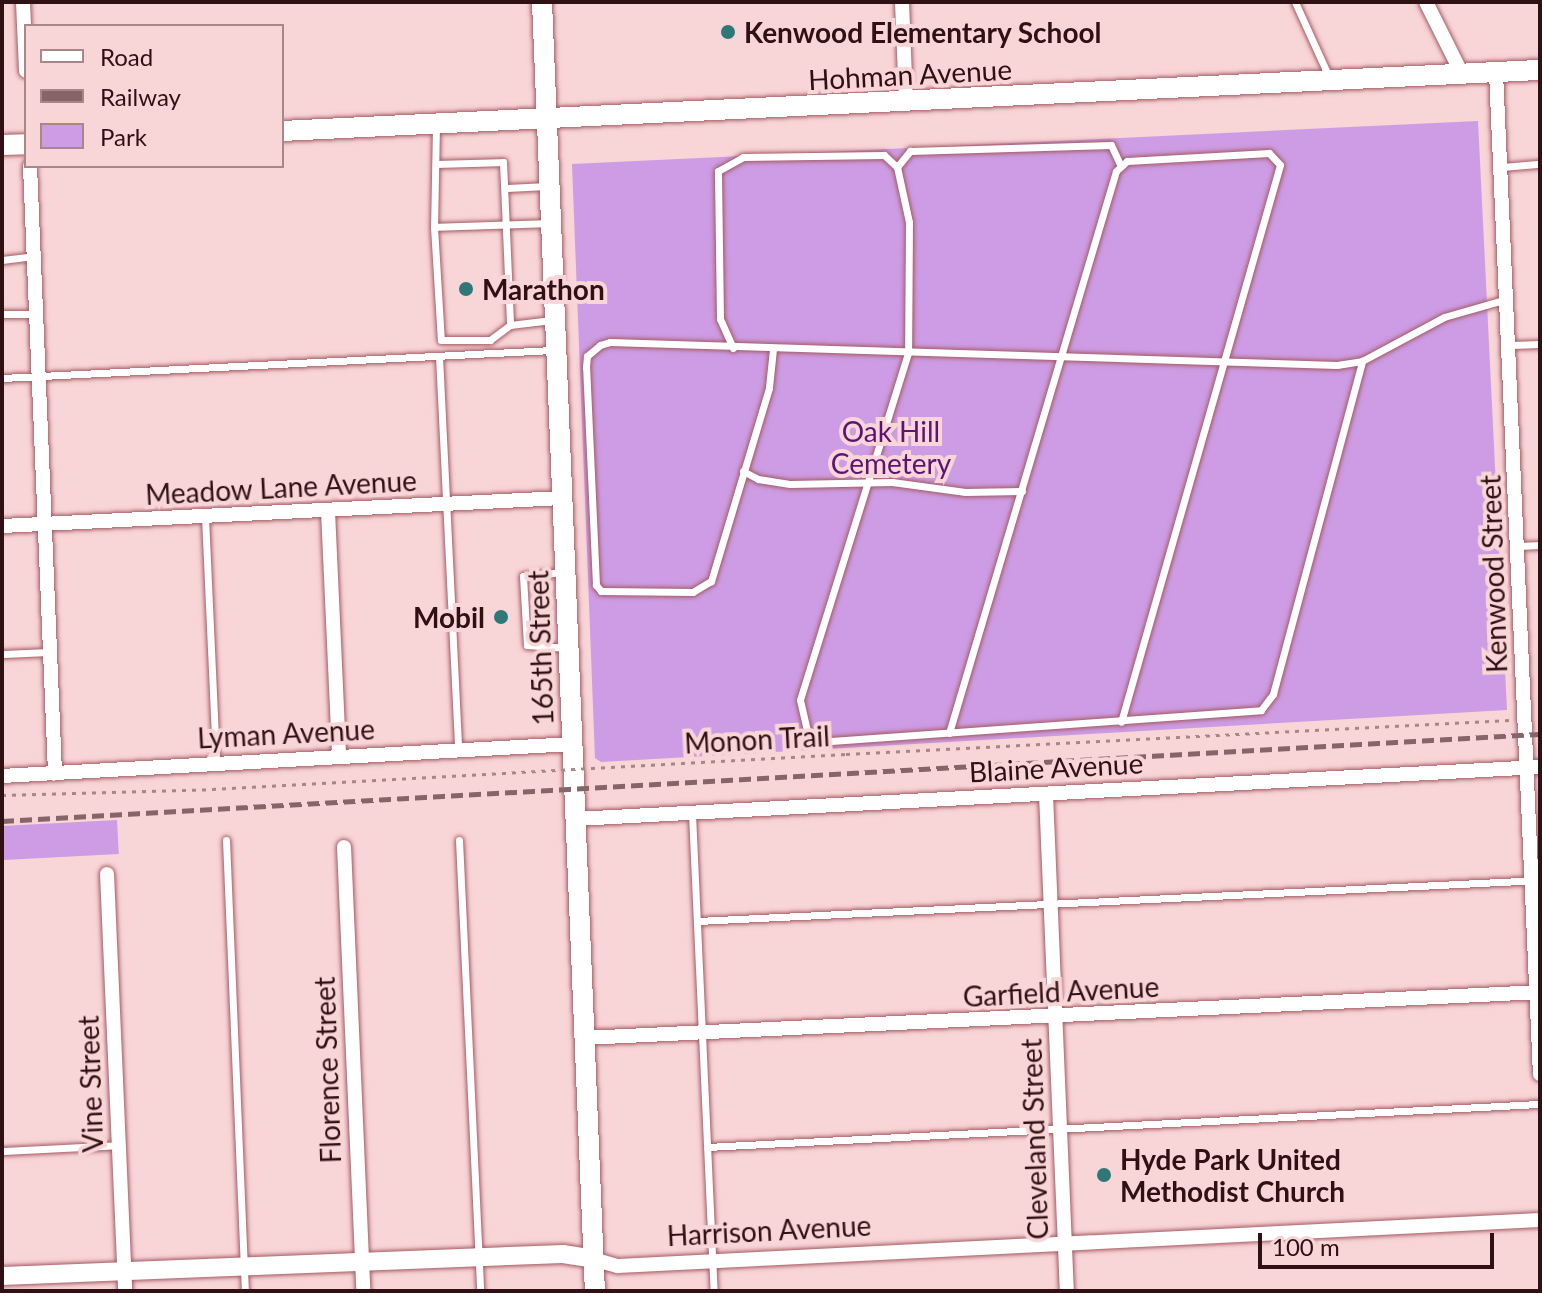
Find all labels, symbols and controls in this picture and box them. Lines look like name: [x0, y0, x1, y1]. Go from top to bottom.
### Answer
place label: Kenwood Elementary School: [744, 15, 1102, 49]
marker: Kenwood Elementary School: [719, 23, 737, 41]
legend: [24, 24, 284, 168]
text: Road: [100, 42, 153, 71]
street label: Hohman Avenue: [807, 52, 1013, 96]
text: Railway: [100, 82, 181, 111]
text: Park: [100, 122, 147, 151]
place label: Marathon: [482, 272, 605, 306]
marker: Marathon: [457, 280, 475, 298]
park label: Oak Hill Cemetery: [831, 414, 951, 480]
street label: Meadow Lane Avenue: [144, 463, 418, 511]
street label: Kenwood Street: [1473, 475, 1513, 673]
street label: 165th Street: [521, 570, 559, 726]
place label: Mobil: [413, 600, 485, 634]
marker: Mobil: [492, 608, 510, 626]
street label: Lyman Avenue: [196, 712, 376, 754]
street label: Monon Trail: [683, 718, 831, 760]
street label: Blaine Avenue: [968, 746, 1144, 788]
street label: Garfield Avenue: [962, 969, 1160, 1013]
street label: Florence Street: [307, 976, 347, 1164]
street label: Vine Street: [71, 1015, 109, 1153]
street label: Cleveland Street: [1014, 1038, 1054, 1240]
place label: Hyde Park United Methodist Church: [1120, 1142, 1345, 1208]
marker: Hyde Park United Methodist Church: [1095, 1166, 1113, 1184]
street label: Harrison Avenue: [666, 1208, 872, 1252]
scale bar: [1262, 1217, 1498, 1267]
text: 100 m: [1272, 1232, 1340, 1261]

